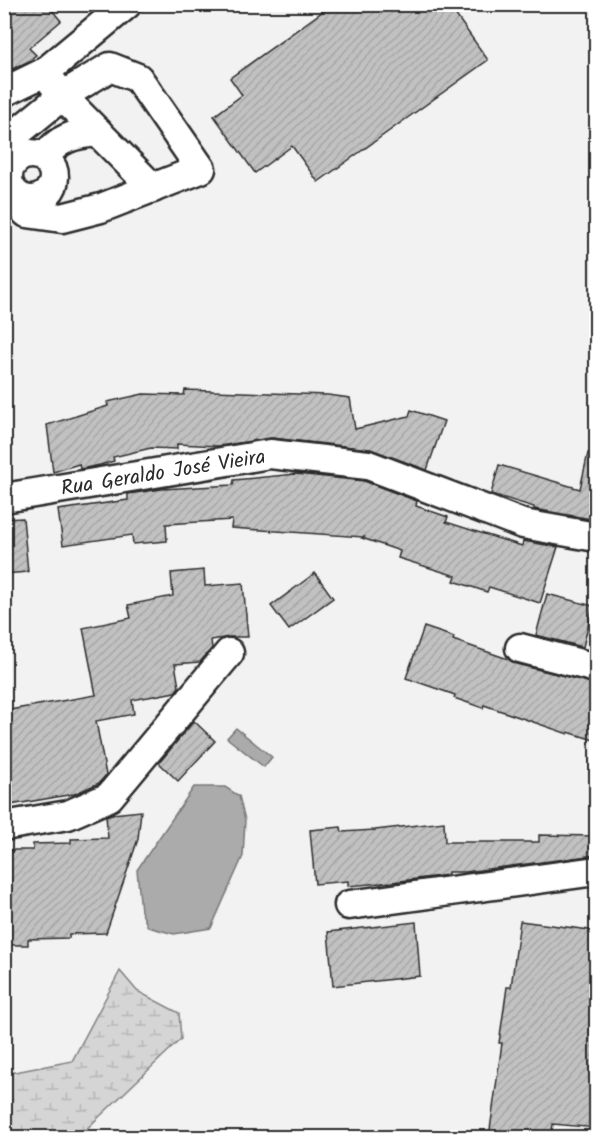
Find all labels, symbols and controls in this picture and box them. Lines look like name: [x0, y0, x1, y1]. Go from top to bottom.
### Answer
street label: Rua Geraldo José Vieira: [59, 441, 268, 506]

